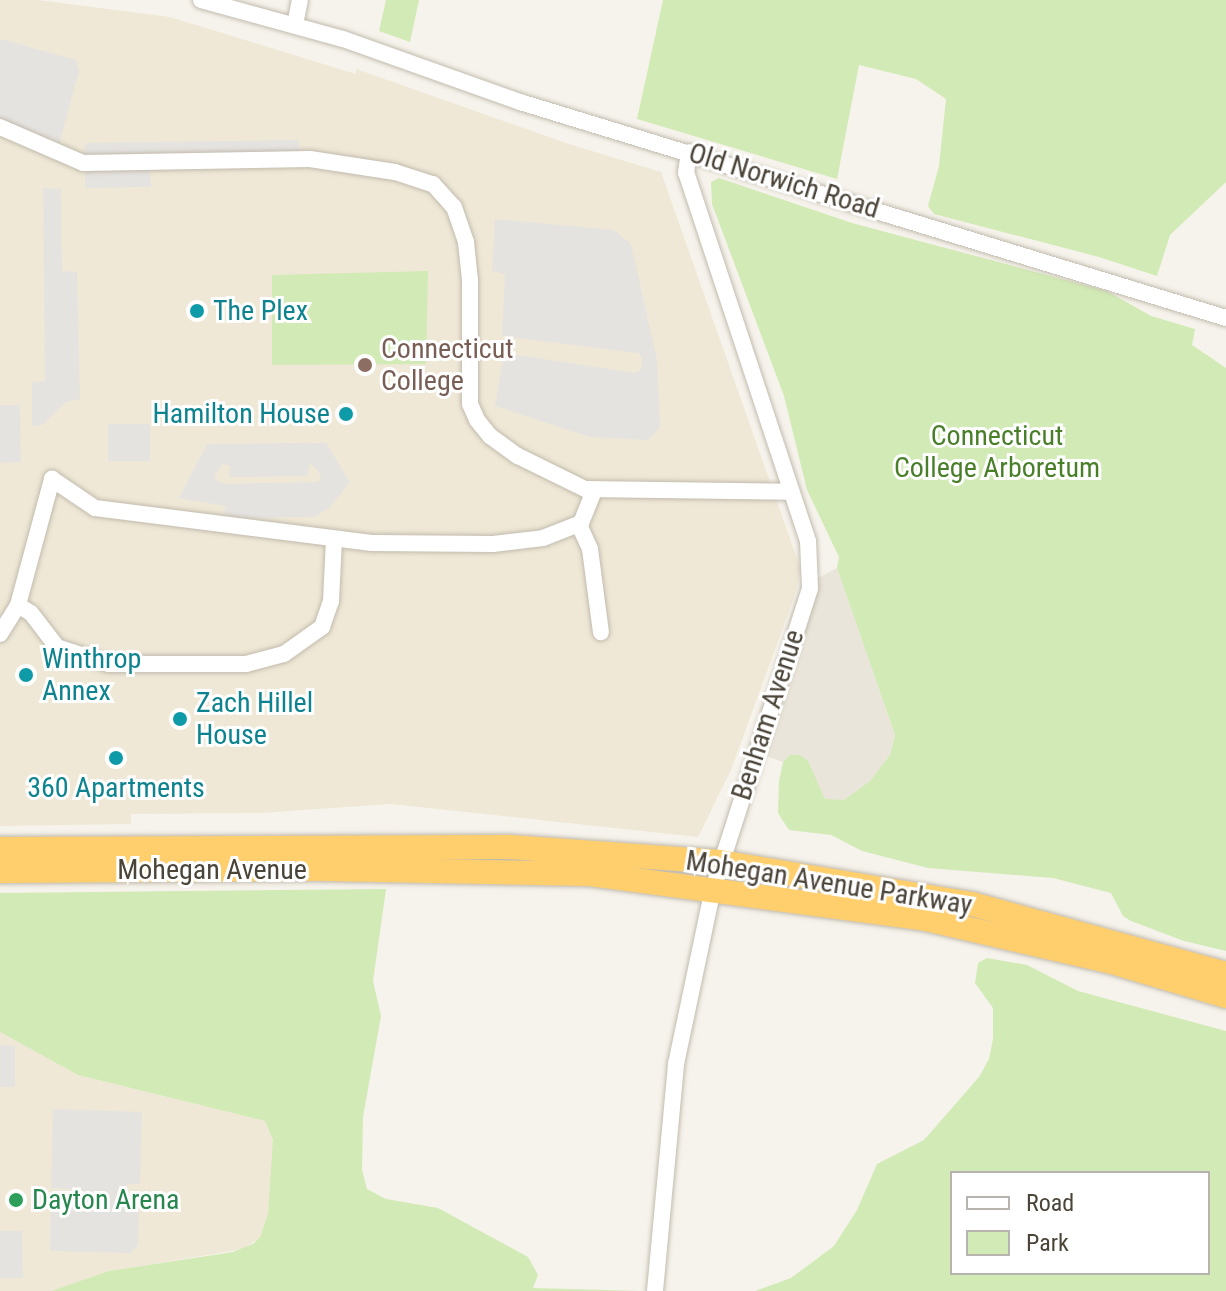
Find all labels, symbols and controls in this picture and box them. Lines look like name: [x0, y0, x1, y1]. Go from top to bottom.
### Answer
street label: Old Norwich Road: [685, 136, 883, 226]
place label: The Plex: [213, 294, 308, 328]
marker: The Plex: [188, 302, 206, 320]
place label: Connecticut College: [381, 332, 514, 398]
marker: Connecticut College: [356, 356, 374, 374]
place label: Hamilton House: [152, 397, 330, 431]
marker: Hamilton House: [337, 405, 355, 423]
park label: Connecticut College Arboretum: [894, 419, 1100, 485]
street label: Benham Avenue: [725, 626, 811, 804]
place label: Winthrop Annex: [42, 642, 141, 708]
marker: Winthrop Annex: [17, 666, 35, 684]
place label: Zach Hillel House: [196, 686, 313, 752]
marker: Zach Hillel House: [171, 710, 189, 728]
marker: 360 Apartments: [107, 749, 125, 767]
place label: 360 Apartments: [27, 771, 205, 805]
street label: Mohegan Avenue Parkway: [684, 844, 974, 922]
street label: Mohegan Avenue: [117, 853, 307, 887]
legend: [950, 1171, 1210, 1275]
place label: Dayton Arena: [32, 1183, 179, 1217]
text: Road: [1026, 1189, 1074, 1217]
marker: Dayton Arena: [7, 1191, 25, 1209]
text: Park: [1026, 1229, 1069, 1257]

